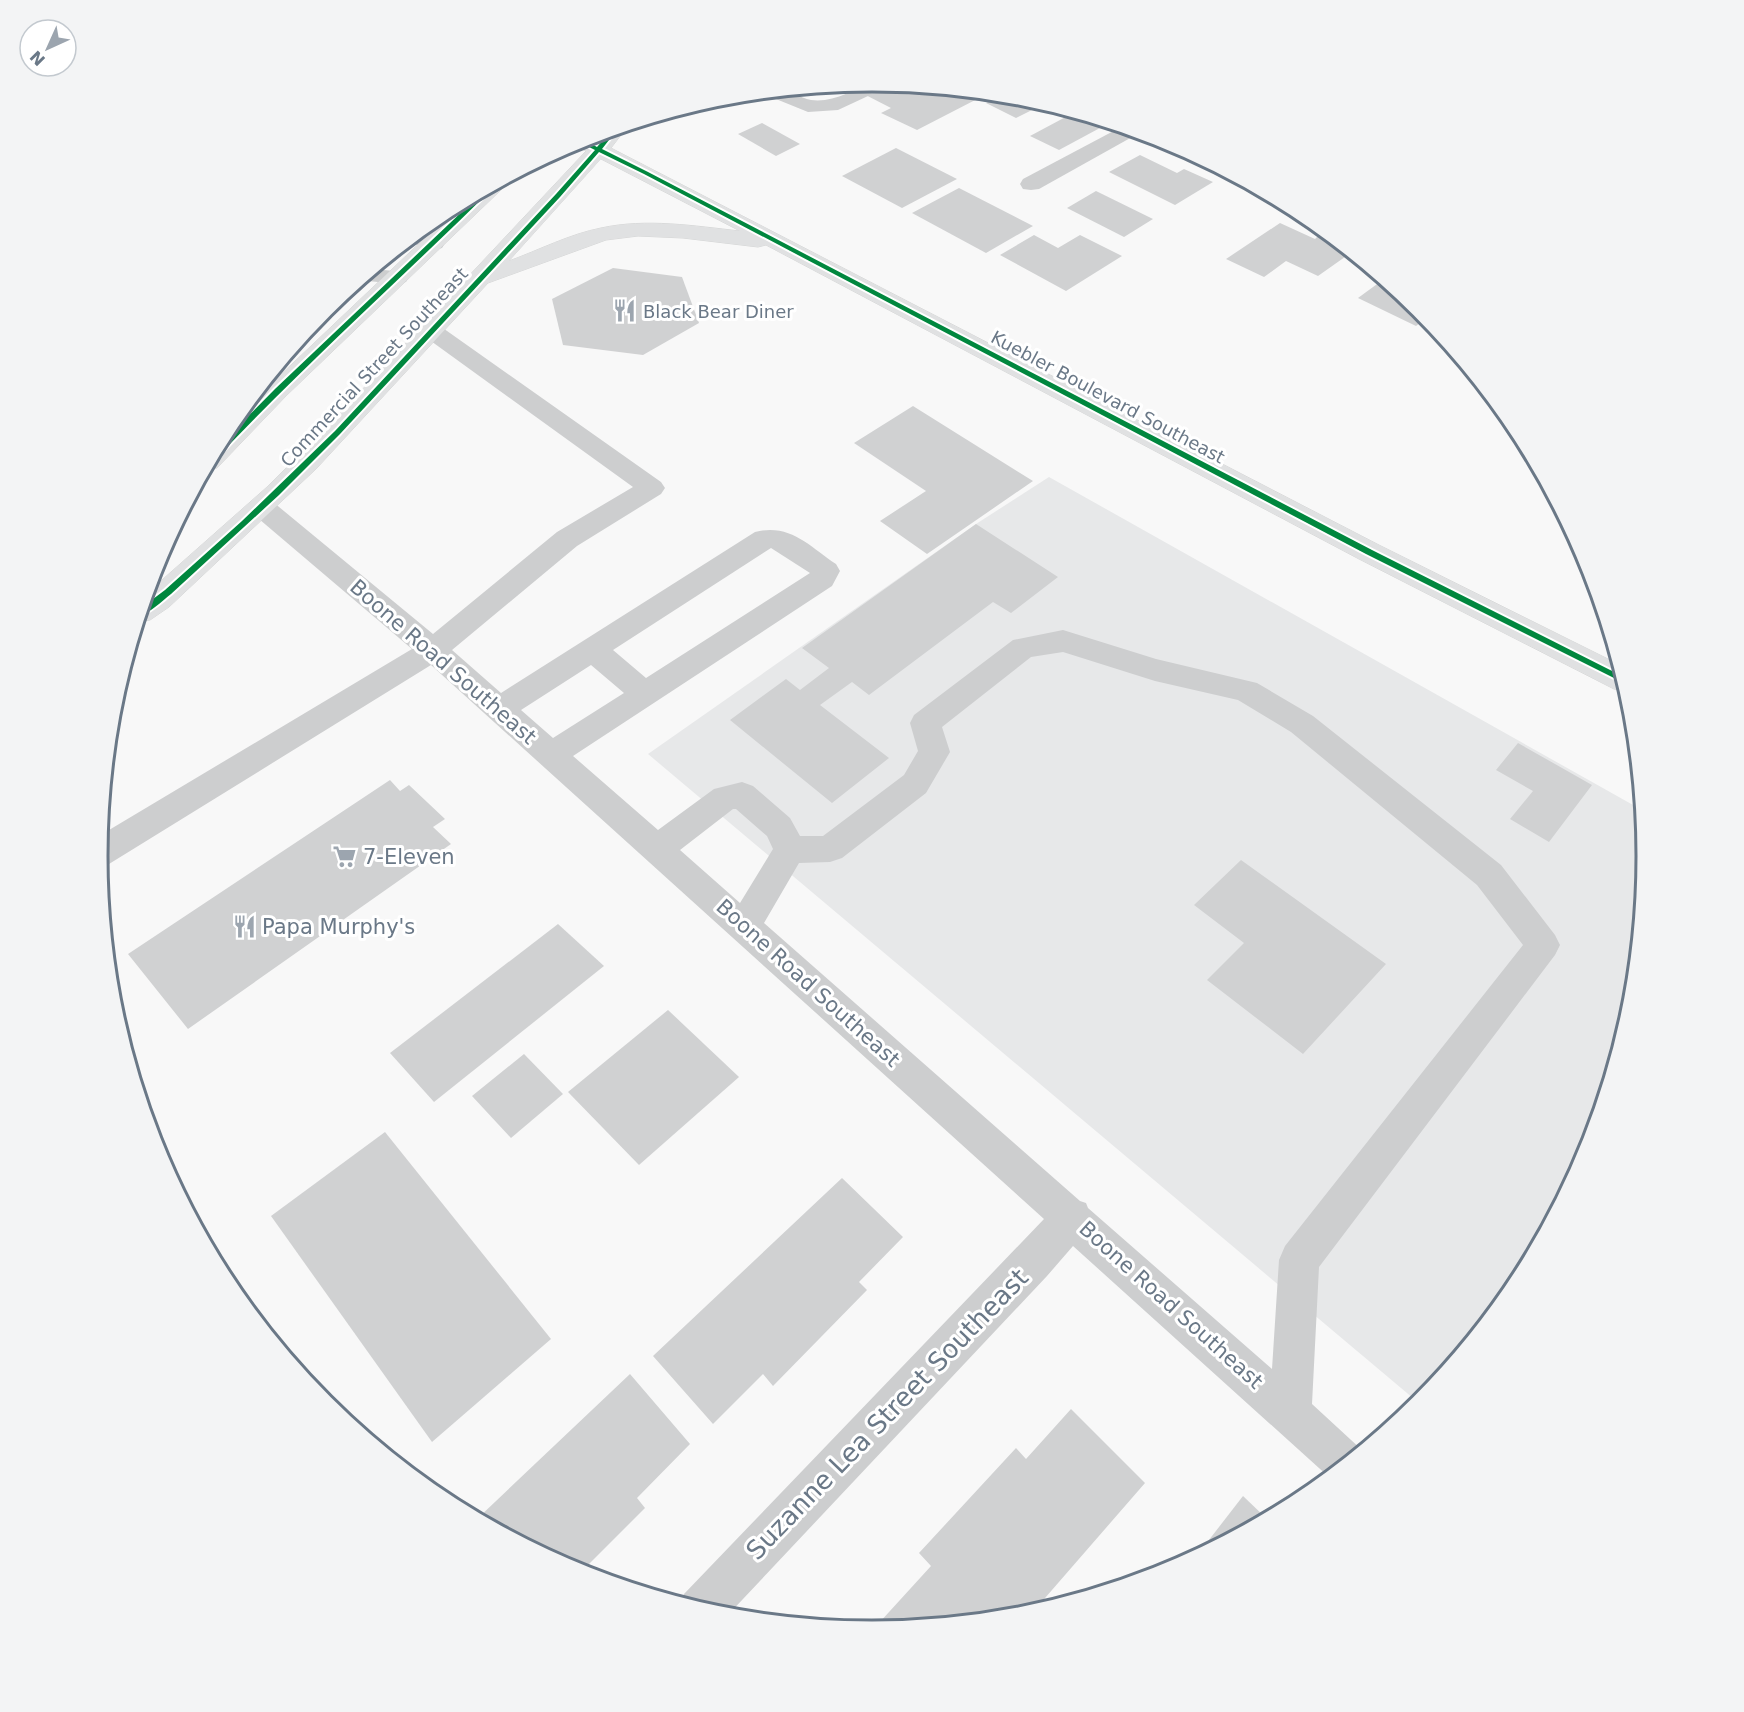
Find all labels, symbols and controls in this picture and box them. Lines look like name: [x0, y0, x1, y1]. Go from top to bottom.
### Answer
north arrow: [18, 18, 78, 78]
text: N: [26, 47, 49, 70]
street label: Commercial Street Southeast: [276, 263, 472, 471]
restaurant icon: Black Bear Diner: [612, 298, 638, 324]
place label: Black Bear Diner: [643, 301, 794, 322]
street label: Kuebler Boulevard Southeast: [988, 326, 1228, 468]
street label: Boone Road Southeast: [345, 575, 541, 749]
supermarket icon: 7-Eleven: [332, 844, 358, 870]
place label: 7-Eleven: [363, 845, 455, 869]
street label: Boone Road Southeast: [711, 894, 905, 1072]
restaurant icon: Papa Murphy's: [231, 914, 257, 940]
place label: Papa Murphy's: [262, 915, 415, 939]
street label: Boone Road Southeast: [1074, 1216, 1268, 1394]
street label: Suzanne Lea Street Southeast: [740, 1262, 1034, 1566]

